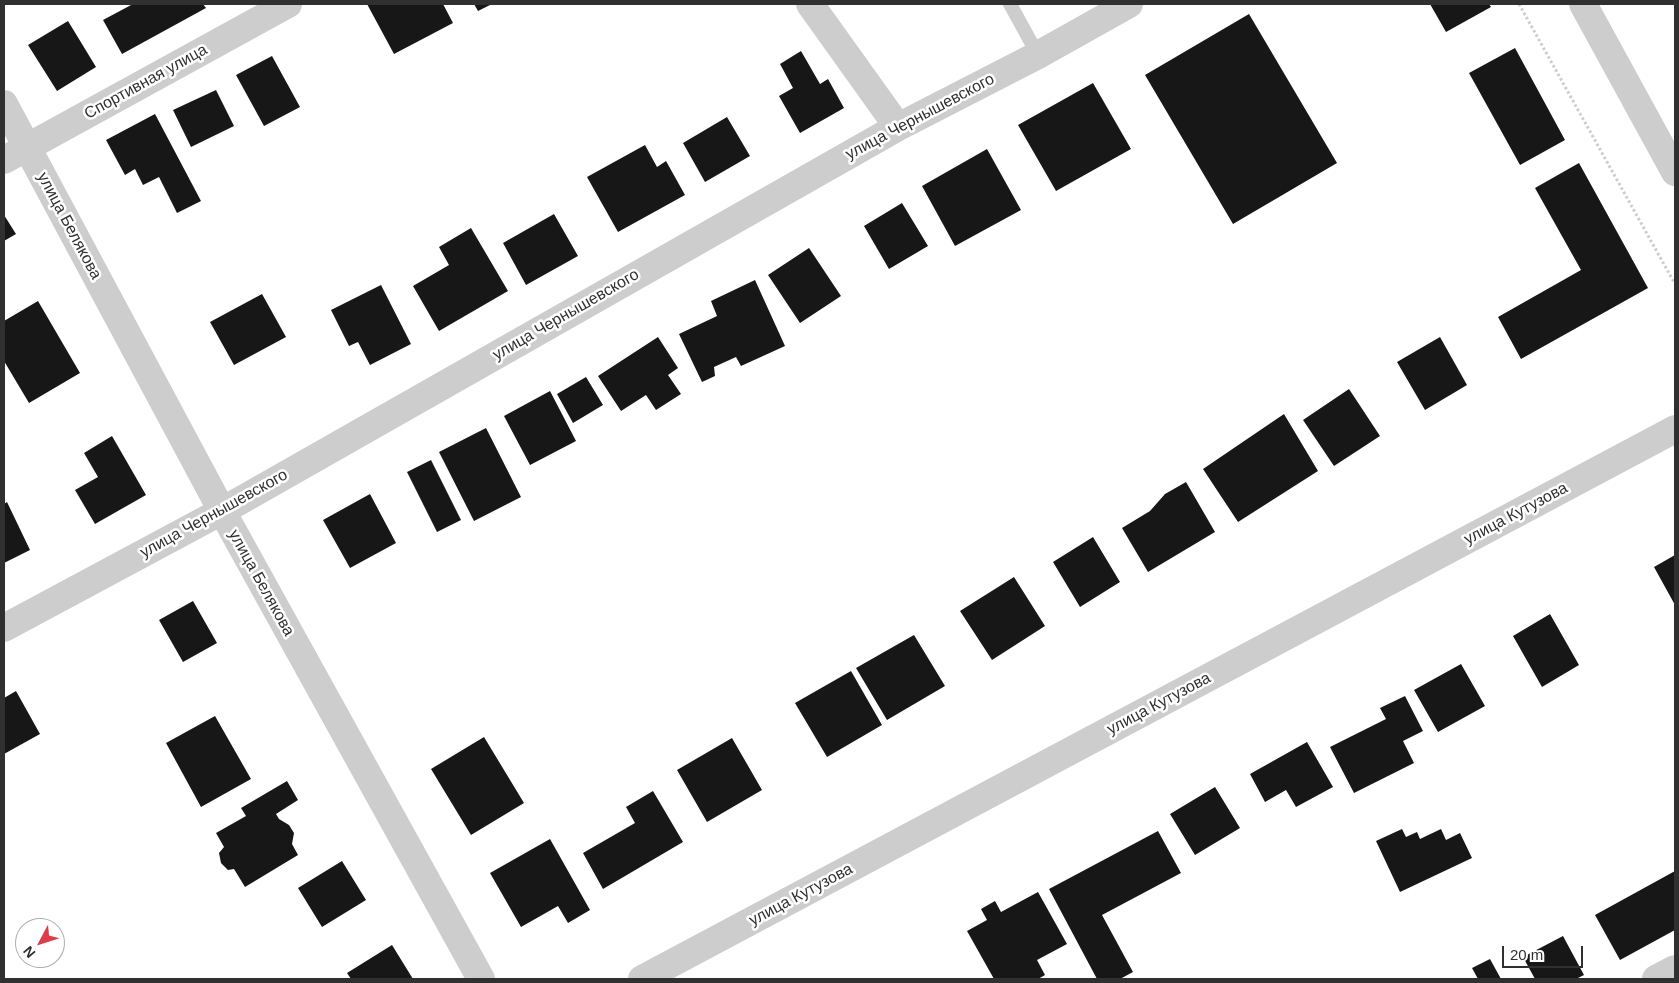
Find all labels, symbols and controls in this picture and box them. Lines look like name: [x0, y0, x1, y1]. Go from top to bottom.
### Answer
street label: Спортивная улица: [81, 40, 211, 124]
street label: улица Чернышевского: [842, 70, 998, 164]
street label: улица Белякова: [33, 169, 105, 283]
street label: улица Чернышевского: [489, 265, 643, 365]
street label: улица Чернышевского: [137, 465, 291, 563]
street label: улица Кутузова: [1461, 479, 1571, 549]
street label: улица Белякова: [224, 526, 298, 640]
street label: улица Кутузова: [1104, 669, 1214, 739]
street label: улица Кутузова: [746, 860, 856, 930]
north arrow: [15, 918, 65, 968]
scale bar: [1504, 936, 1585, 968]
text: N: [20, 943, 39, 961]
text: 20 m: [1510, 946, 1543, 963]

